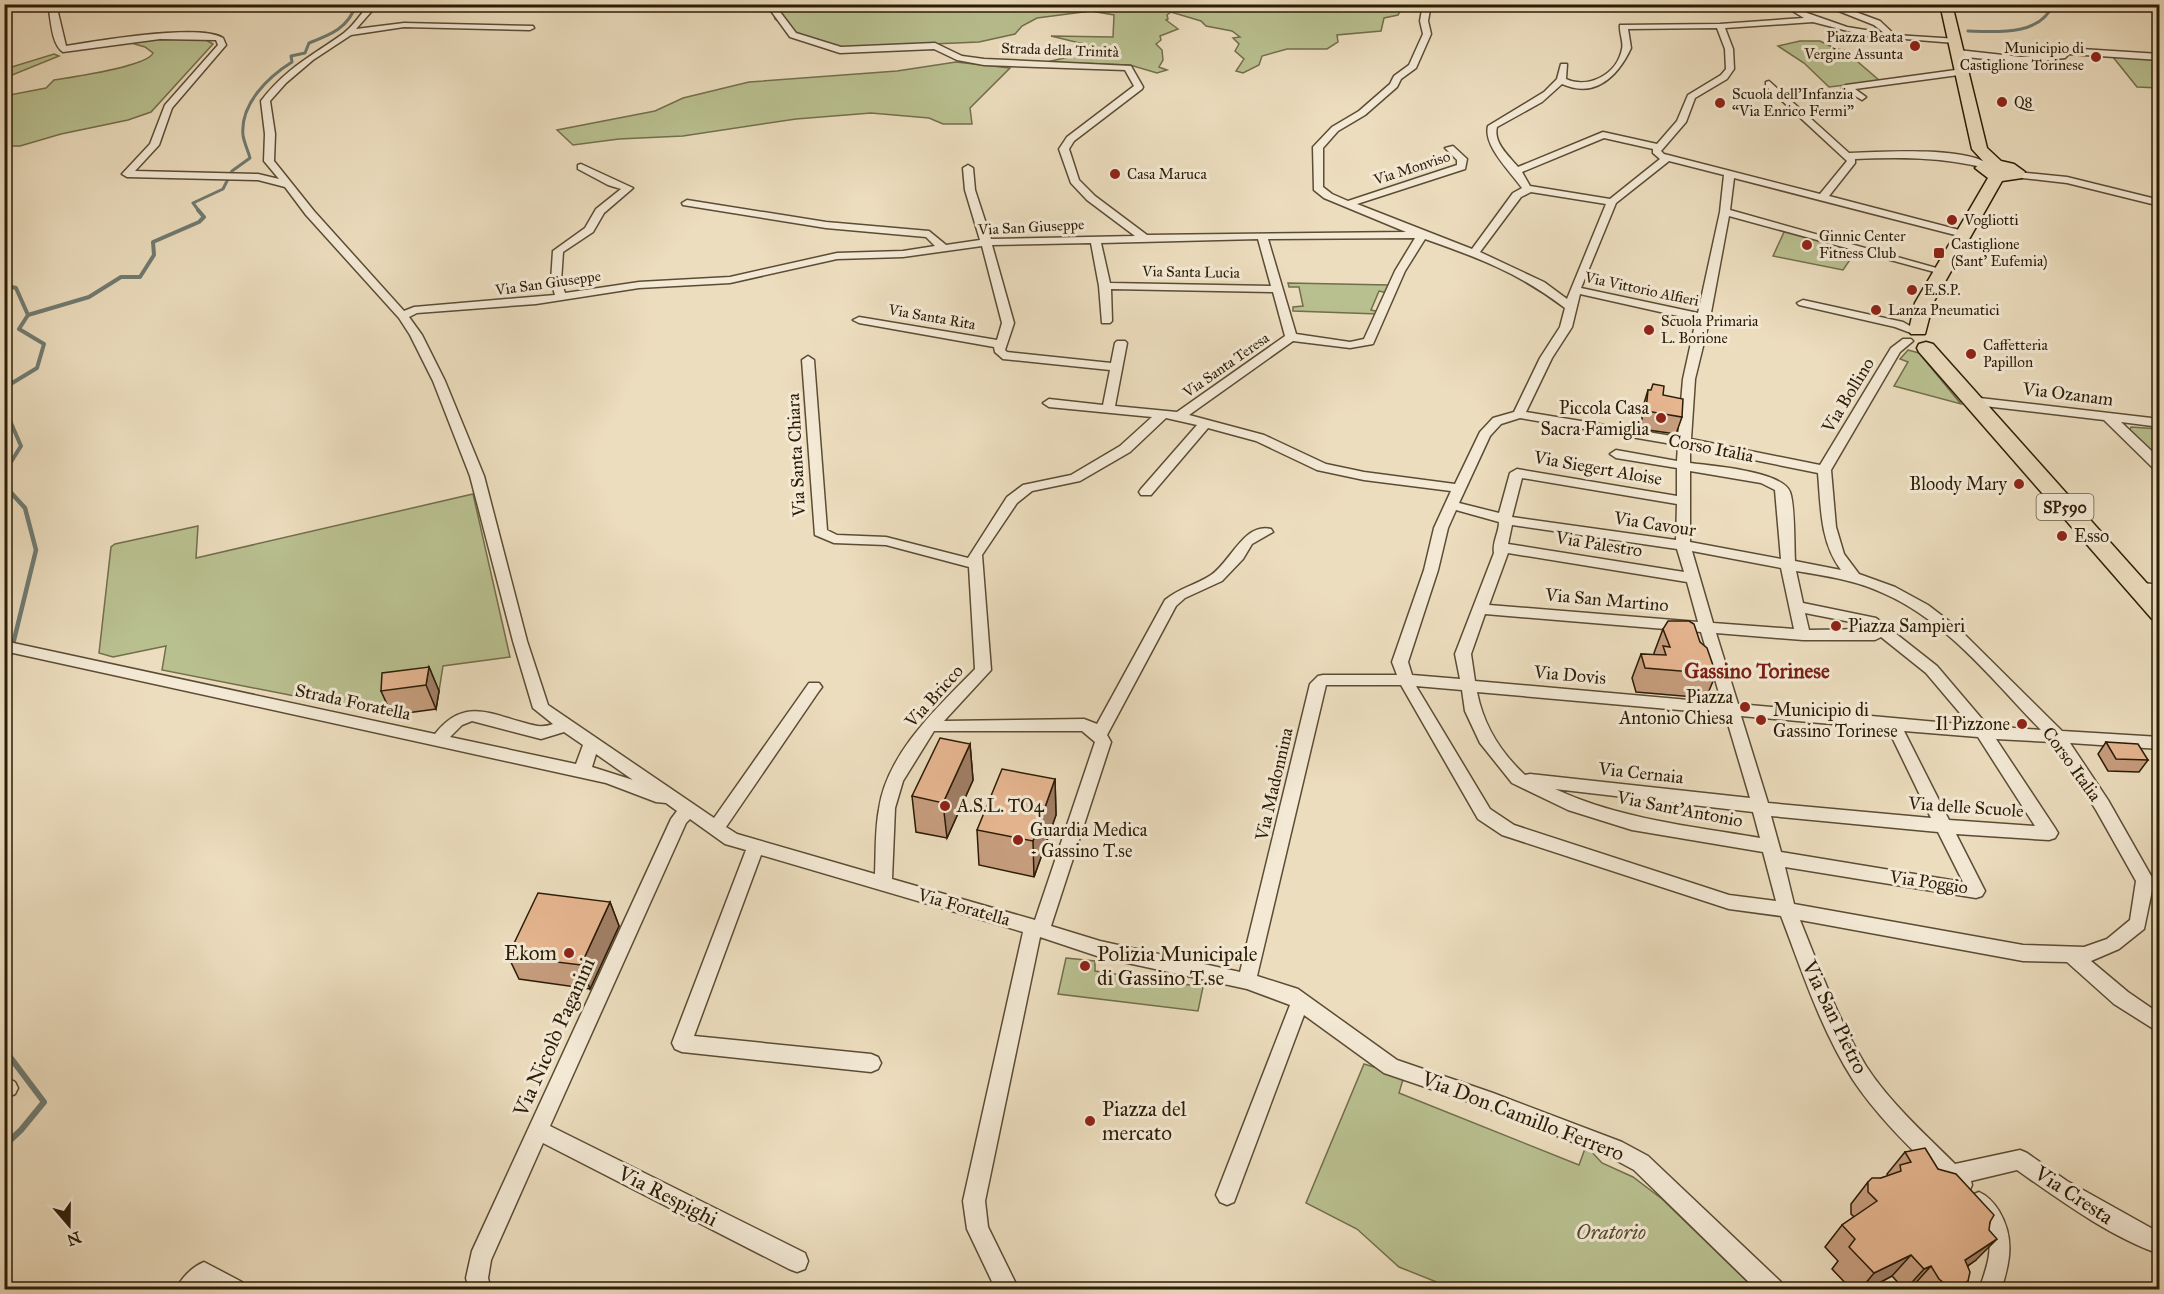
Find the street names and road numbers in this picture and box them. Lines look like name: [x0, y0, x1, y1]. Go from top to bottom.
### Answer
street label: Strada della Trinità: [1001, 39, 1120, 61]
street label: Via Monviso: [1370, 147, 1453, 189]
street label: Via San Giuseppe: [976, 215, 1085, 239]
street label: Via Santa Lucia: [1141, 262, 1241, 282]
street label: Via San Giuseppe: [493, 267, 602, 299]
street label: Via Vittorio Alfieri: [1582, 268, 1701, 310]
street label: Via Santa Rita: [886, 300, 978, 334]
street label: Via Santa Teresa: [1179, 328, 1273, 402]
street label: Via Bollino: [1817, 354, 1879, 437]
street label: Via Ozanam: [2020, 377, 2115, 410]
street label: Via Santa Chiara: [782, 392, 810, 518]
street label: Corso Italia: [1666, 429, 1756, 467]
street label: Via Siegert Aloise: [1531, 446, 1664, 491]
road number: SP590: [2036, 494, 2094, 520]
street label: Via Cavour: [1611, 507, 1698, 541]
street label: Via Palestro: [1553, 526, 1644, 562]
street label: Via San Martino: [1543, 584, 1670, 616]
street label: Via Bricco: [899, 660, 968, 733]
street label: Via Dovis: [1532, 661, 1607, 689]
street label: Strada Foratella: [293, 679, 413, 725]
street label: Corso Italia: [2038, 723, 2107, 806]
street label: Via Madonnina: [1250, 725, 1298, 844]
street label: Via Cernaia: [1596, 757, 1685, 788]
street label: Via Sant'Antonio: [1614, 786, 1745, 832]
street label: Via delle Scuole: [1907, 792, 2024, 822]
street label: Via Poggio: [1887, 865, 1970, 899]
street label: Via Foratella: [914, 883, 1013, 931]
street label: Via Nicolò Paganini: [507, 953, 601, 1121]
street label: Via San Pietro: [1796, 955, 1874, 1078]
street label: Via Don Camillo Ferrero: [1417, 1065, 1628, 1167]
street label: Via Respighi: [613, 1159, 722, 1232]
street label: Via Cresta: [2029, 1159, 2118, 1230]

